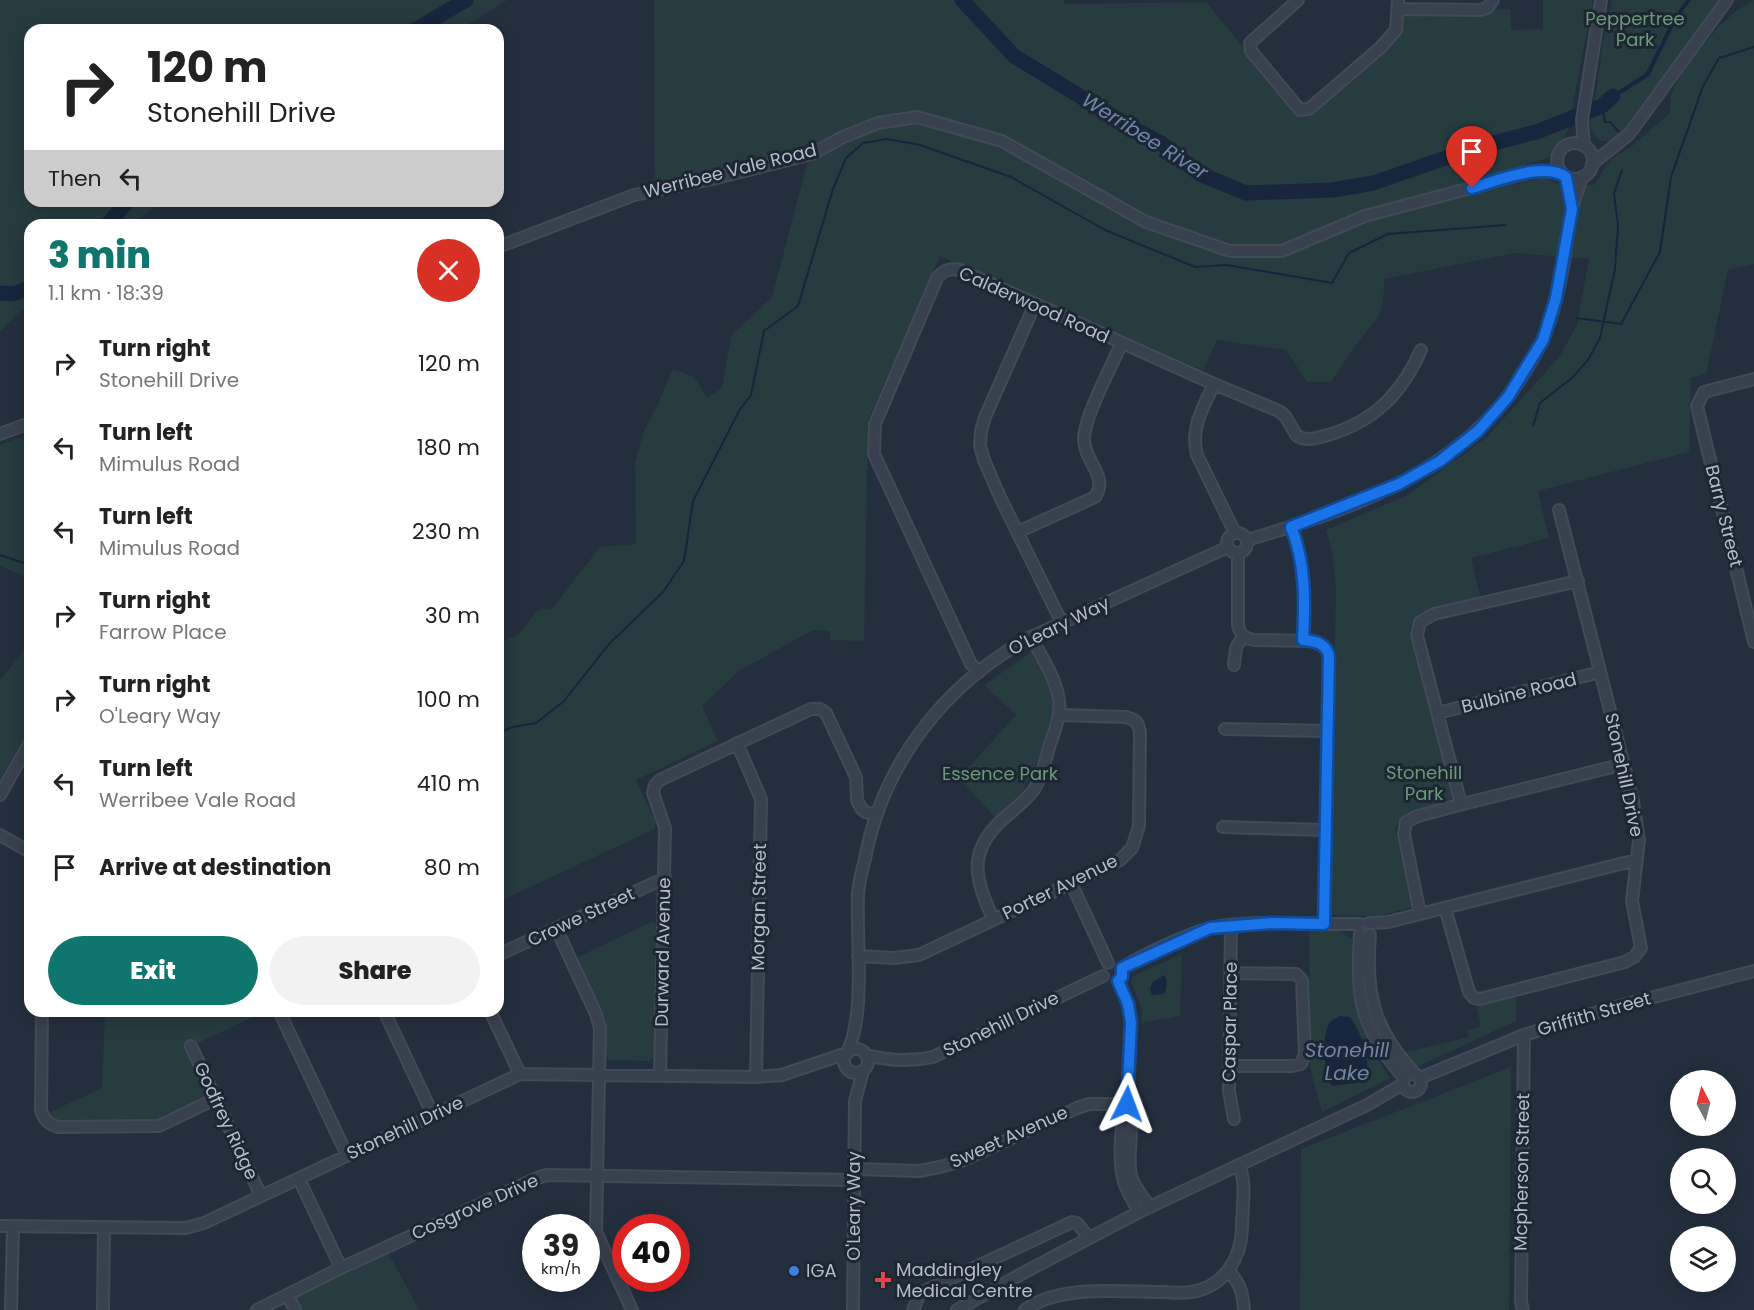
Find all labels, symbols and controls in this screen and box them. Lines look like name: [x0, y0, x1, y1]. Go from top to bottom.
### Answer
park label: Peppertree Park: [1585, 6, 1685, 52]
text: 120 m: [147, 38, 268, 97]
icon: right: [48, 48, 126, 126]
water label: Werribee River: [1076, 86, 1214, 186]
text: Stonehill Drive: [147, 94, 336, 131]
pin: [1446, 126, 1497, 188]
icon: arrive: [1455, 135, 1488, 168]
street label: Werribee Vale Road: [641, 137, 819, 204]
icon: left: [114, 162, 147, 195]
text: Then: [48, 163, 102, 194]
text: 3 min: [48, 230, 151, 281]
button: close: [417, 239, 480, 302]
street label: Calderwood Road: [955, 260, 1113, 349]
text: 1.1 km · 18:39: [48, 279, 164, 307]
text: Turn right: [99, 333, 210, 364]
icon: right: [48, 347, 81, 380]
text: 120 m: [418, 348, 480, 379]
text: Stonehill Drive: [99, 366, 239, 394]
text: Turn left: [99, 417, 193, 448]
icon: left: [48, 431, 81, 464]
text: 180 m: [417, 432, 480, 463]
text: Mimulus Road: [99, 450, 240, 478]
street label: Barry Street: [1700, 462, 1749, 569]
text: Turn left: [99, 501, 193, 532]
icon: left: [48, 515, 81, 548]
text: 230 m: [412, 516, 480, 547]
text: Mimulus Road: [99, 534, 240, 562]
text: Turn right: [99, 585, 210, 616]
street label: O'Leary Way: [1004, 590, 1114, 661]
icon: right: [48, 599, 81, 632]
text: 30 m: [425, 600, 480, 631]
text: Farrow Place: [99, 618, 227, 646]
street label: Bulbine Road: [1459, 666, 1579, 719]
text: Turn right: [99, 669, 210, 700]
icon: right: [48, 683, 81, 716]
text: 100 m: [417, 684, 480, 715]
text: O'Leary Way: [99, 702, 221, 730]
street label: Stonehill Drive: [1599, 711, 1650, 839]
text: Turn left: [99, 753, 193, 784]
park label: Stonehill Park: [1386, 760, 1462, 806]
park label: Essence Park: [942, 761, 1059, 786]
icon: left: [48, 767, 81, 800]
text: 410 m: [417, 768, 480, 799]
text: Werribee Vale Road: [99, 786, 296, 814]
street label: Morgan Street: [745, 843, 772, 971]
street label: Porter Avenue: [998, 848, 1122, 925]
icon: arrive: [48, 851, 81, 884]
text: Arrive at destination: [99, 852, 331, 883]
text: 80 m: [424, 852, 480, 883]
street label: Durward Avenue: [649, 877, 676, 1027]
street label: Crowe Street: [523, 881, 638, 952]
button: Exit: [48, 936, 258, 1005]
button: Share: [270, 936, 480, 1005]
street label: Caspar Place: [1216, 962, 1243, 1082]
street label: Stonehill Drive: [939, 985, 1063, 1062]
street label: Griffith Street: [1534, 985, 1654, 1042]
water label: Stonehill Lake: [1305, 1036, 1389, 1087]
street label: Godfrey Ridge: [188, 1058, 265, 1184]
north arrow: [1670, 1070, 1736, 1136]
map controls: [1670, 1070, 1736, 1292]
position arrow: [1095, 1072, 1159, 1136]
street label: Stonehill Drive: [342, 1090, 467, 1166]
street label: Mcpherson Street: [1508, 1093, 1535, 1251]
street label: Sweet Avenue: [946, 1099, 1072, 1174]
button: search: [1670, 1148, 1736, 1214]
street label: O'Leary Way: [841, 1151, 866, 1261]
street label: Cosgrove Drive: [407, 1167, 542, 1246]
speed limit sign: 40: [612, 1214, 690, 1292]
text: 39: [543, 1224, 579, 1267]
button: layers: [1670, 1226, 1736, 1292]
place label: Maddingley Medical Centre: [896, 1257, 1033, 1303]
text: km/h: [541, 1258, 581, 1279]
place label: IGA: [806, 1258, 837, 1283]
marker: IGA: [787, 1264, 801, 1278]
marker: Maddingley Medical Centre: [874, 1271, 892, 1289]

